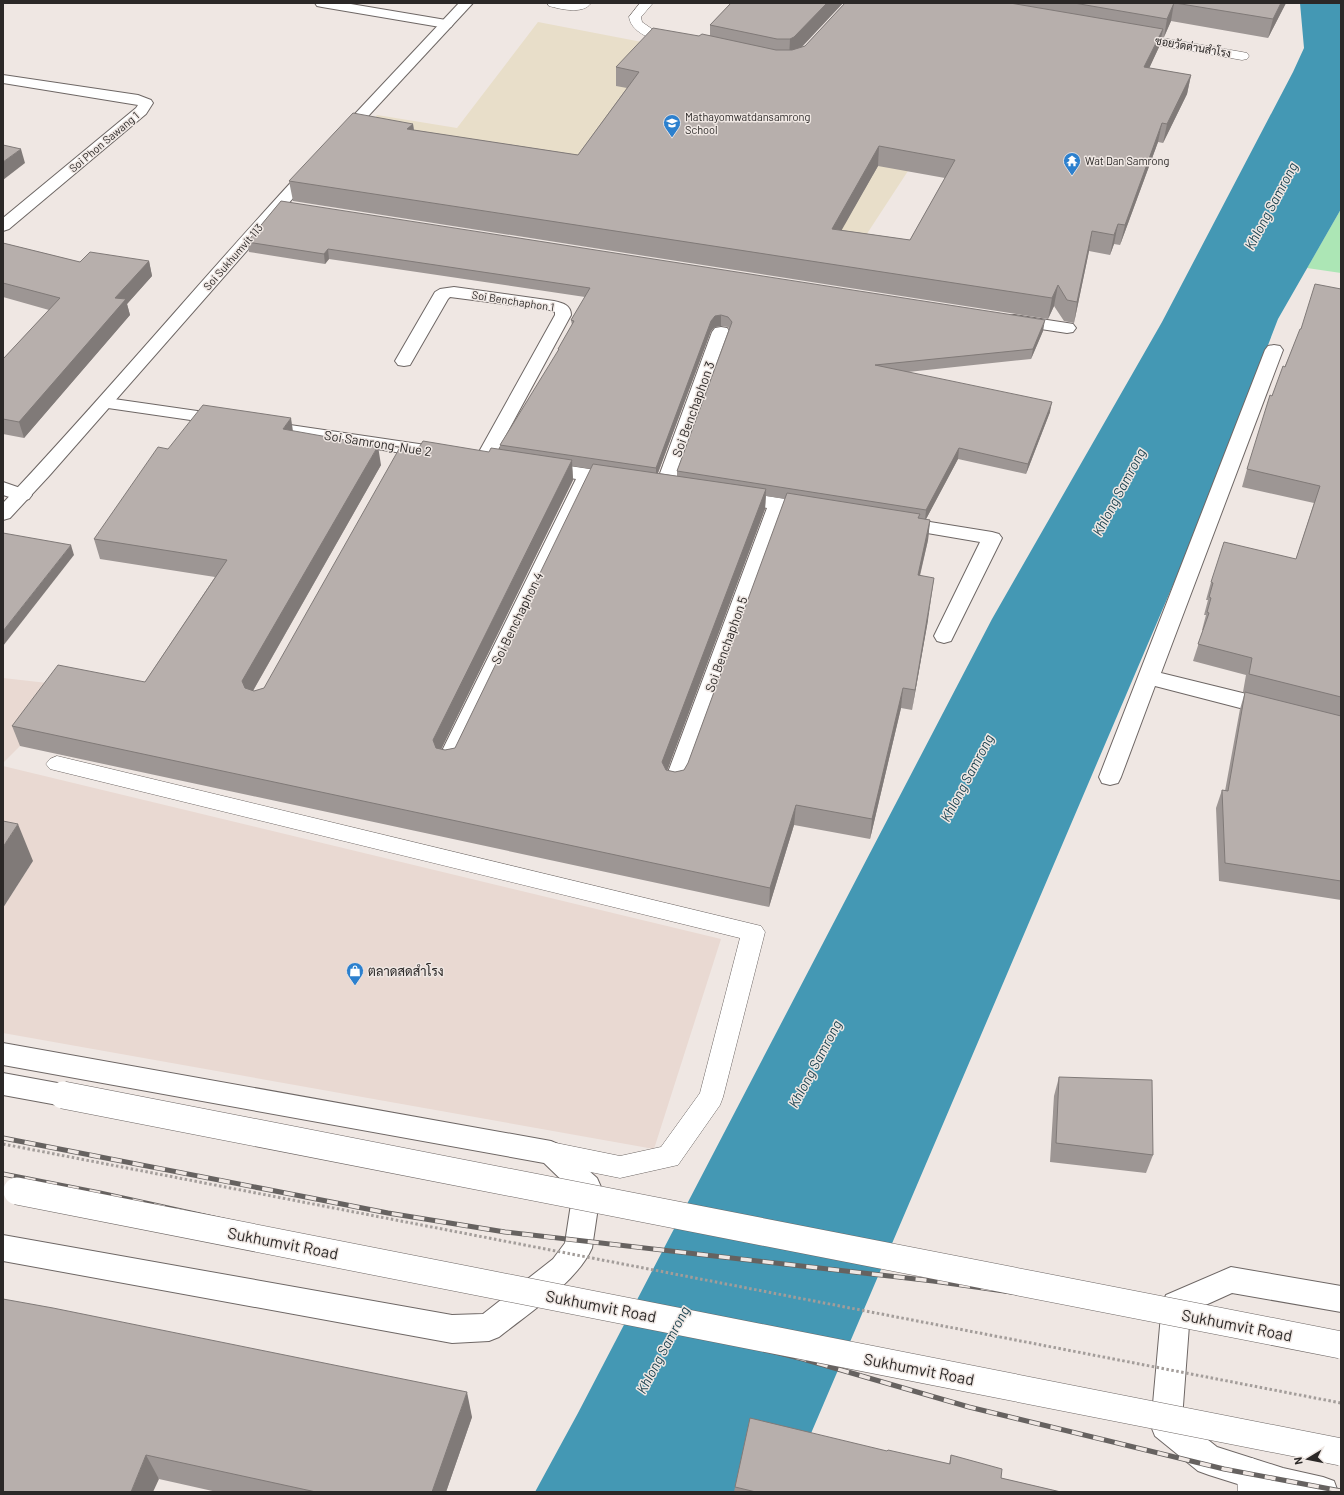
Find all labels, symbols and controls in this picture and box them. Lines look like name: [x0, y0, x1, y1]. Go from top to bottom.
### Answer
street label: ซอยวัดด่านสำโรง: [1154, 32, 1232, 60]
street label: Soi Phon Sawang 1: [66, 109, 141, 175]
place label: Mathayomwatdansamrong School: [685, 110, 810, 136]
school or university icon: Mathayomwatdansamrong School: [662, 113, 682, 138]
temple icon: Wat Dan Samrong: [1062, 151, 1082, 176]
place label: Wat Dan Samrong: [1085, 154, 1169, 167]
water label: Khlong Samrong: [1240, 159, 1301, 253]
street label: Soi Sukhumvit 113: [200, 221, 265, 293]
street label: Soi Benchaphon 1: [471, 288, 555, 313]
street label: Soi Benchaphon 3: [668, 359, 718, 459]
street label: Soi Samrong-Nue 2: [323, 427, 433, 459]
water label: Khlong Samrong: [1088, 445, 1149, 539]
street label: Soi Benchaphon 4: [488, 569, 546, 667]
street label: Soi Benchaphon 5: [701, 594, 751, 694]
water label: Khlong Samrong: [936, 731, 997, 825]
shop icon: ตลาดสดสำโรง: [345, 961, 365, 986]
place label: ตลาดสดสำโรง: [368, 963, 444, 979]
water label: Khlong Samrong: [784, 1017, 845, 1111]
street label: Sukhumvit Road: [226, 1222, 340, 1263]
street label: Sukhumvit Road: [544, 1285, 658, 1326]
water label: Khlong Samrong: [632, 1303, 693, 1397]
street label: Sukhumvit Road: [1180, 1304, 1294, 1345]
street label: Sukhumvit Road: [862, 1348, 976, 1389]
north arrow: [1288, 1439, 1328, 1479]
text: N: [1291, 1456, 1305, 1466]

